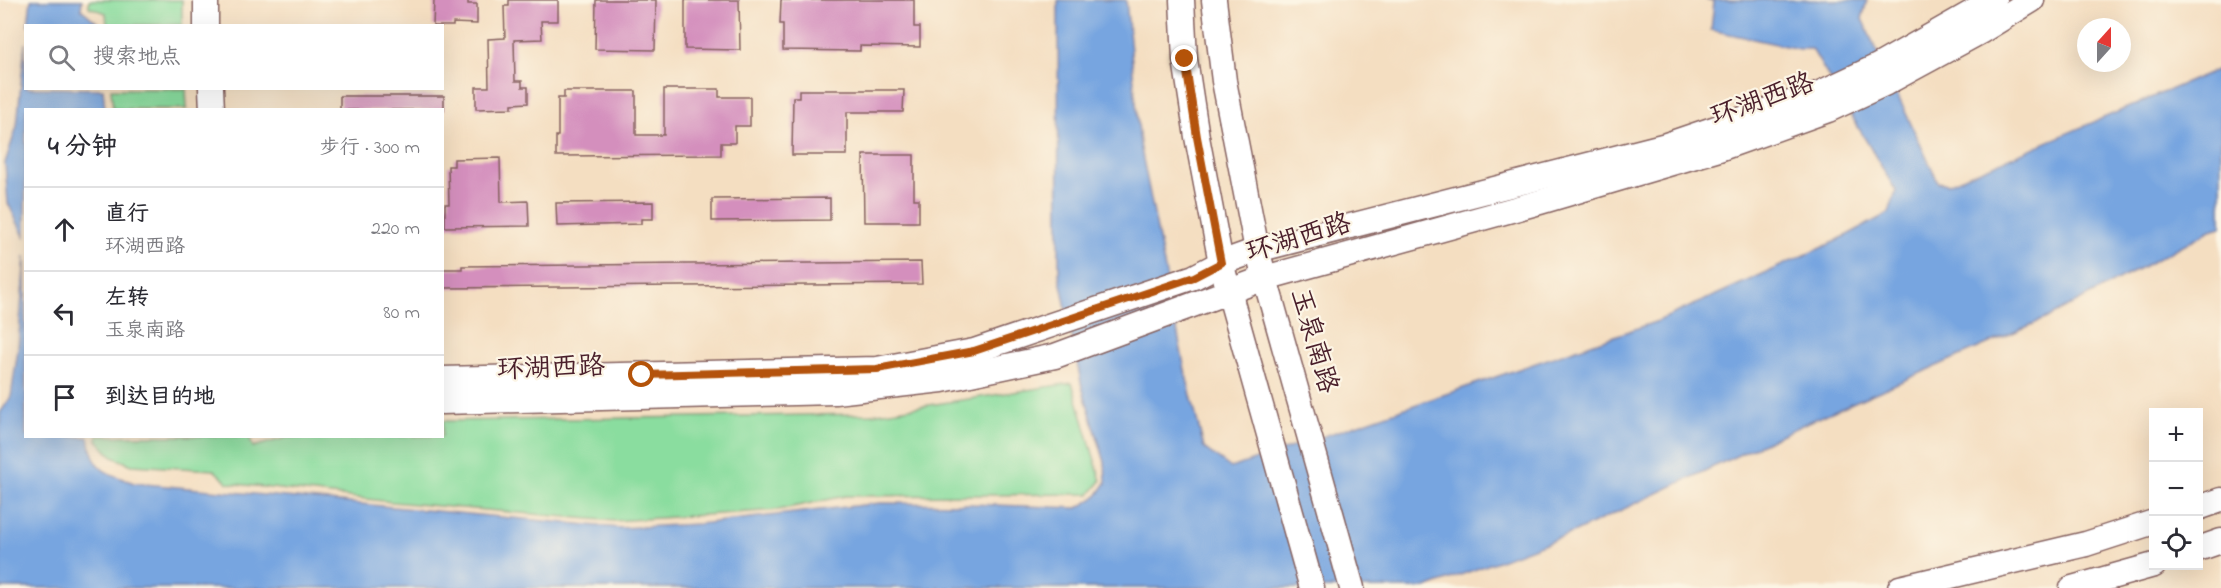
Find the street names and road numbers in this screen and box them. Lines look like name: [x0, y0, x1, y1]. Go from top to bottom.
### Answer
street label: 环湖西路: [1706, 64, 1820, 138]
street label: 环湖西路: [1242, 205, 1356, 273]
street label: 玉泉南路: [1279, 284, 1347, 398]
street label: 环湖西路: [496, 348, 606, 390]

